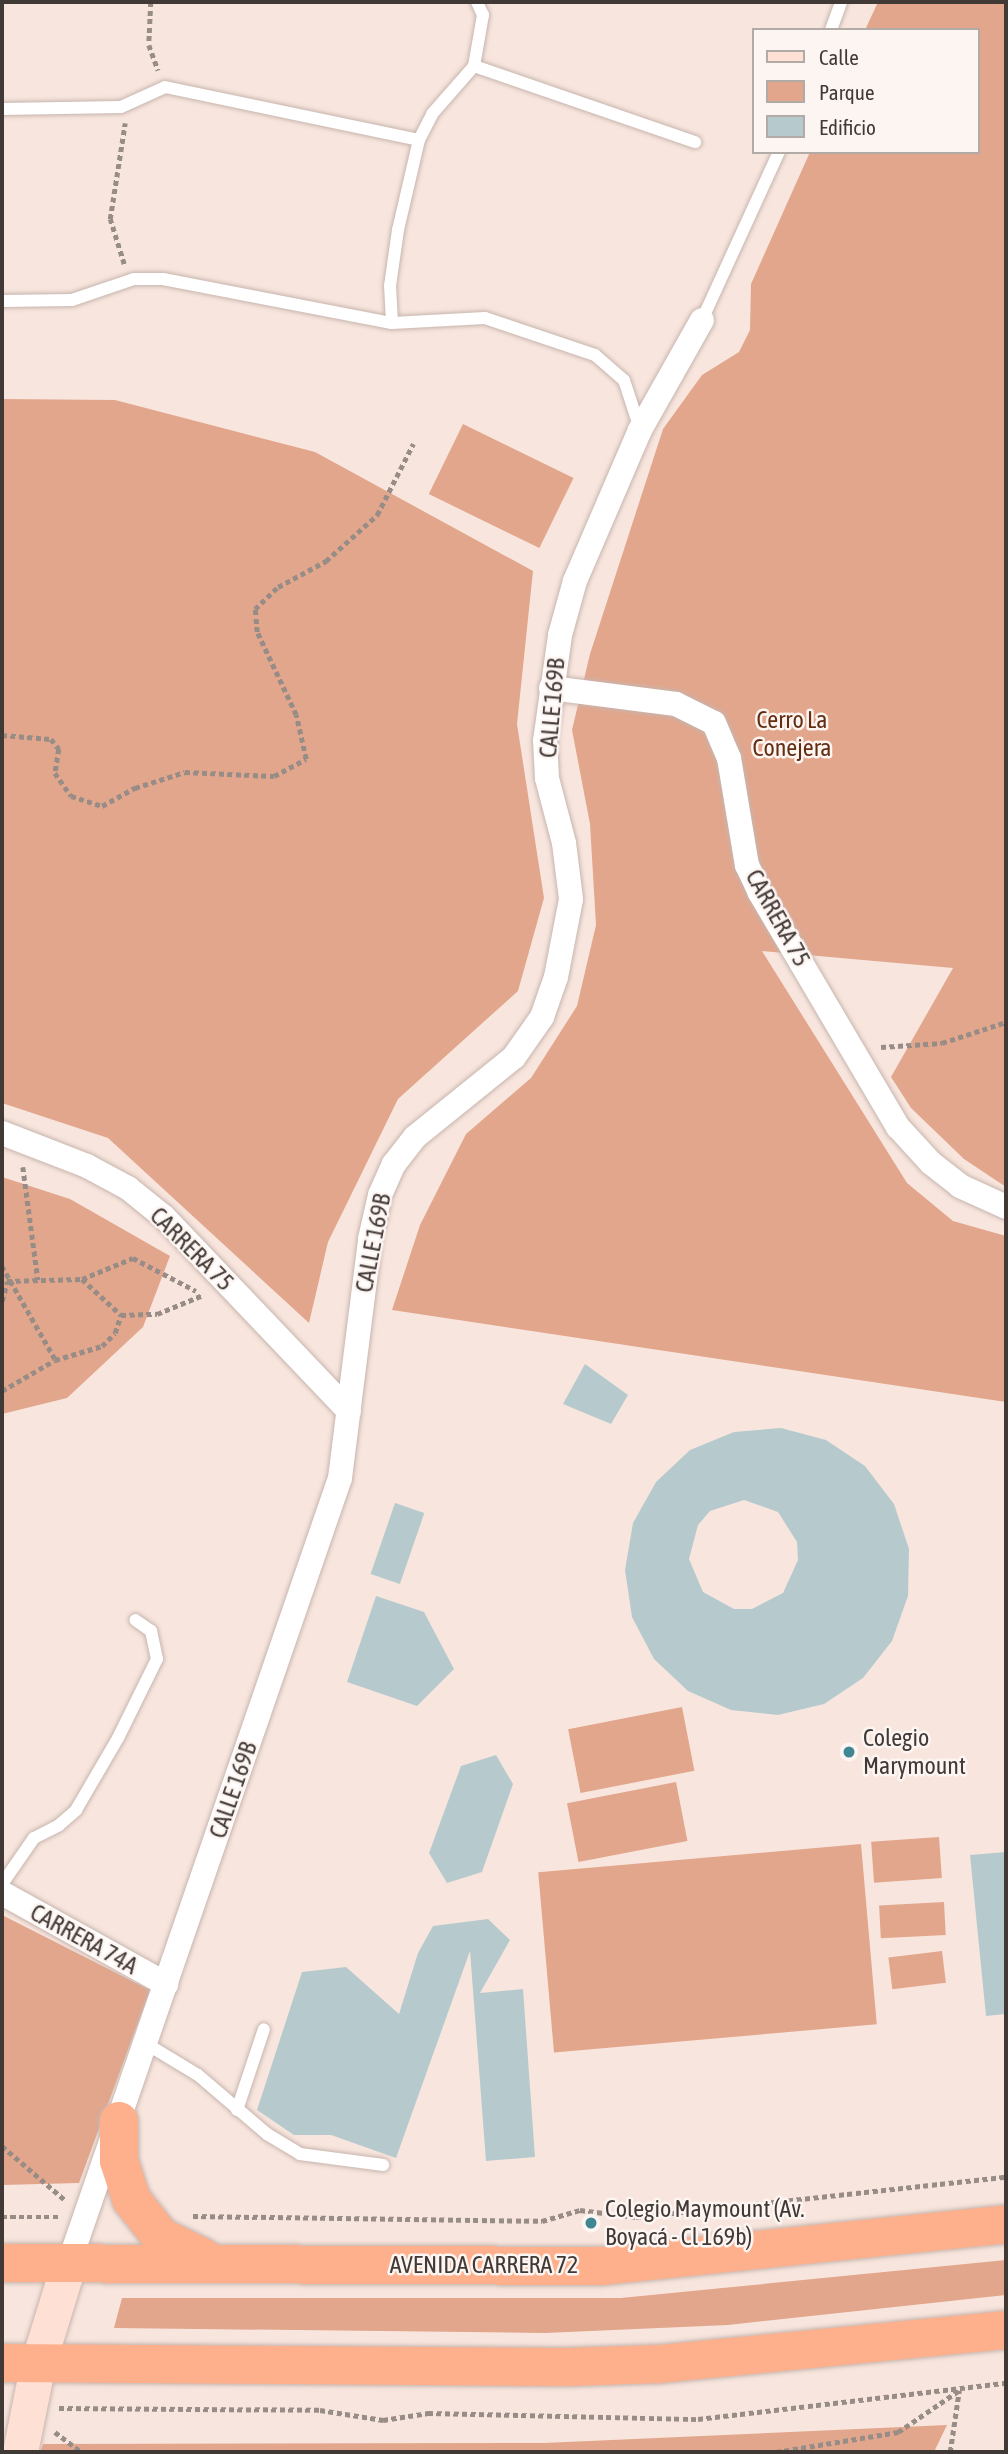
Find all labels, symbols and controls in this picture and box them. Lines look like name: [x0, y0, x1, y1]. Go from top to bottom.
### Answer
legend: [752, 28, 980, 154]
text: Calle: [819, 45, 859, 69]
text: Parque: [819, 80, 874, 104]
text: Edificio: [819, 115, 876, 139]
street label: CALLE 169B: [533, 657, 571, 759]
park label: Cerro La Conejera: [753, 706, 831, 762]
street label: CARRERA 75: [740, 864, 816, 972]
street label: CALLE 169B: [349, 1191, 397, 1295]
street label: CARRERA 75: [144, 1201, 240, 1297]
place label: Colegio Marymount: [863, 1724, 966, 1780]
street label: CALLE 169B: [203, 1738, 263, 1842]
marker: Colegio Marymount: [841, 1744, 857, 1760]
street label: CARRERA 74A: [25, 1898, 143, 1980]
place label: Colegio Maymount (Av. Boyacá - Cl 169b): [605, 2195, 805, 2251]
marker: Colegio Maymount (Av. Boyacá - Cl 169b): [583, 2215, 599, 2231]
street label: AVENIDA CARRERA 72: [390, 2251, 578, 2279]

